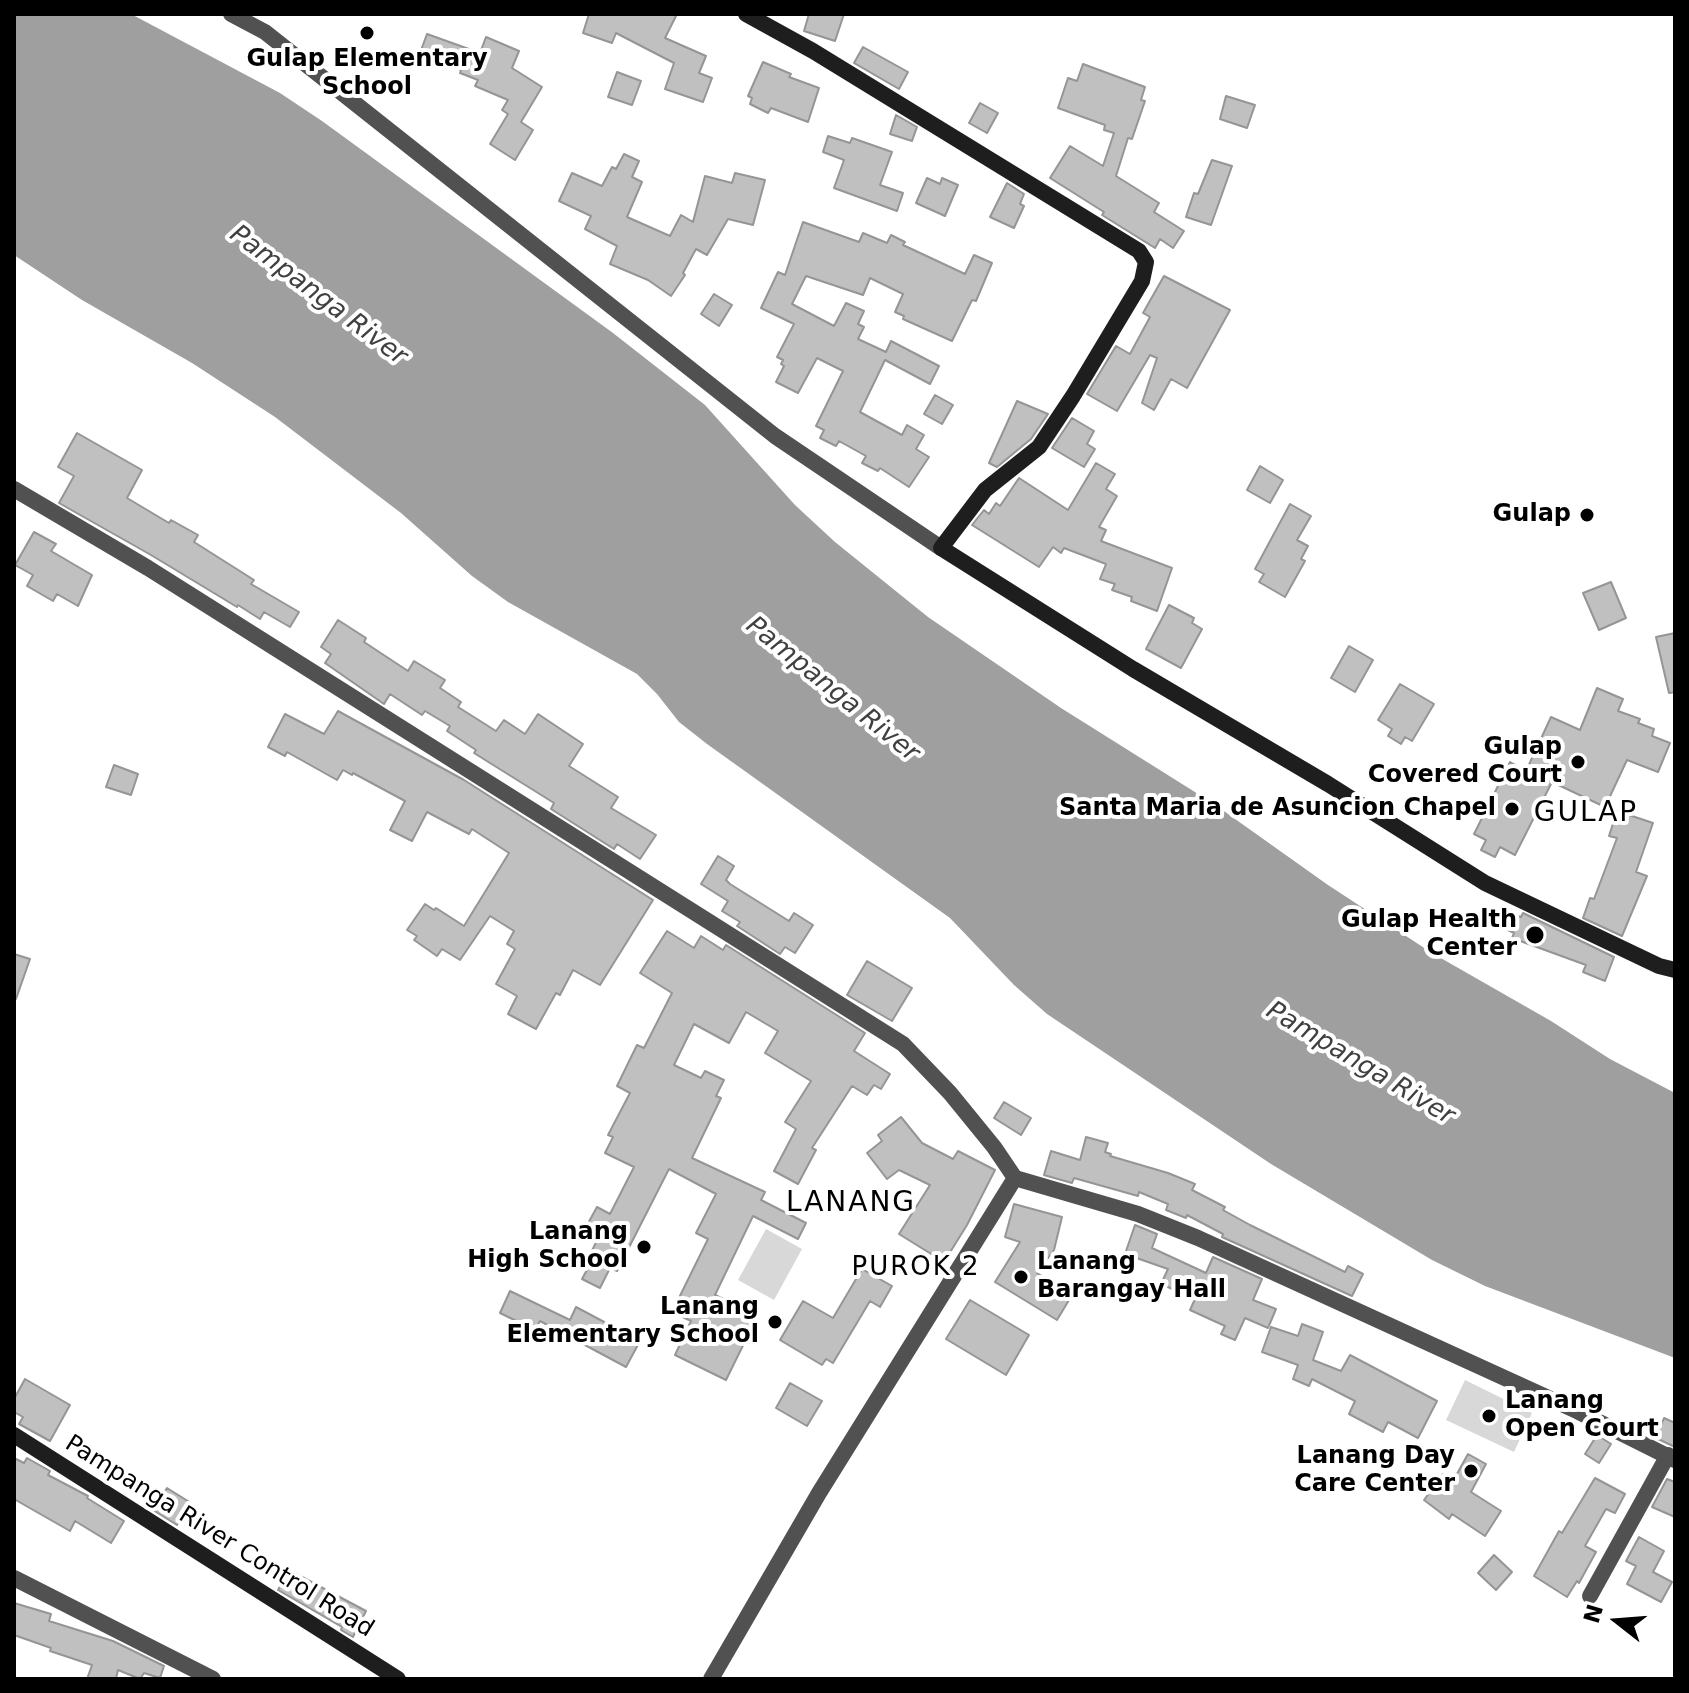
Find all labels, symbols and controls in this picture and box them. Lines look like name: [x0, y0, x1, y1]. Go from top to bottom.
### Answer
marker: Gulap Elementary School: [358, 24, 376, 42]
place label: Gulap Elementary School: [246, 46, 488, 102]
water label: Pampanga River: [223, 219, 413, 373]
place label: Gulap: [1493, 501, 1571, 529]
marker: Gulap: [1578, 506, 1596, 524]
water label: Pampanga River: [739, 611, 925, 769]
place label: Gulap Covered Court: [1368, 734, 1562, 790]
marker: Gulap Covered Court: [1569, 753, 1587, 771]
place label: Santa Maria de Asuncion Chapel: [1059, 795, 1496, 823]
district label: GULAP: [1534, 797, 1638, 831]
marker: Santa Maria de Asuncion Chapel: [1503, 800, 1521, 818]
place label: Gulap Health Center: [1341, 907, 1517, 963]
marker: Gulap Health Center: [1524, 924, 1546, 946]
water label: Pampanga River: [1260, 996, 1460, 1132]
district label: LANANG: [786, 1187, 916, 1221]
place label: Lanang High School: [467, 1219, 628, 1275]
marker: Lanang High School: [635, 1238, 653, 1256]
place label: Lanang Barangay Hall: [1037, 1249, 1226, 1305]
district label: PUROK 2: [851, 1252, 981, 1284]
marker: Lanang Barangay Hall: [1012, 1268, 1030, 1286]
place label: Lanang Elementary School: [506, 1294, 759, 1350]
marker: Lanang Elementary School: [766, 1313, 784, 1331]
place label: Lanang Open Court: [1505, 1388, 1659, 1444]
marker: Lanang Open Court: [1480, 1407, 1498, 1425]
street label: Pampanga River Control Road: [59, 1430, 379, 1644]
place label: Lanang Day Care Center: [1294, 1443, 1455, 1499]
marker: Lanang Day Care Center: [1462, 1462, 1480, 1480]
north arrow: [1577, 1581, 1657, 1661]
text: N: [1579, 1601, 1608, 1626]

